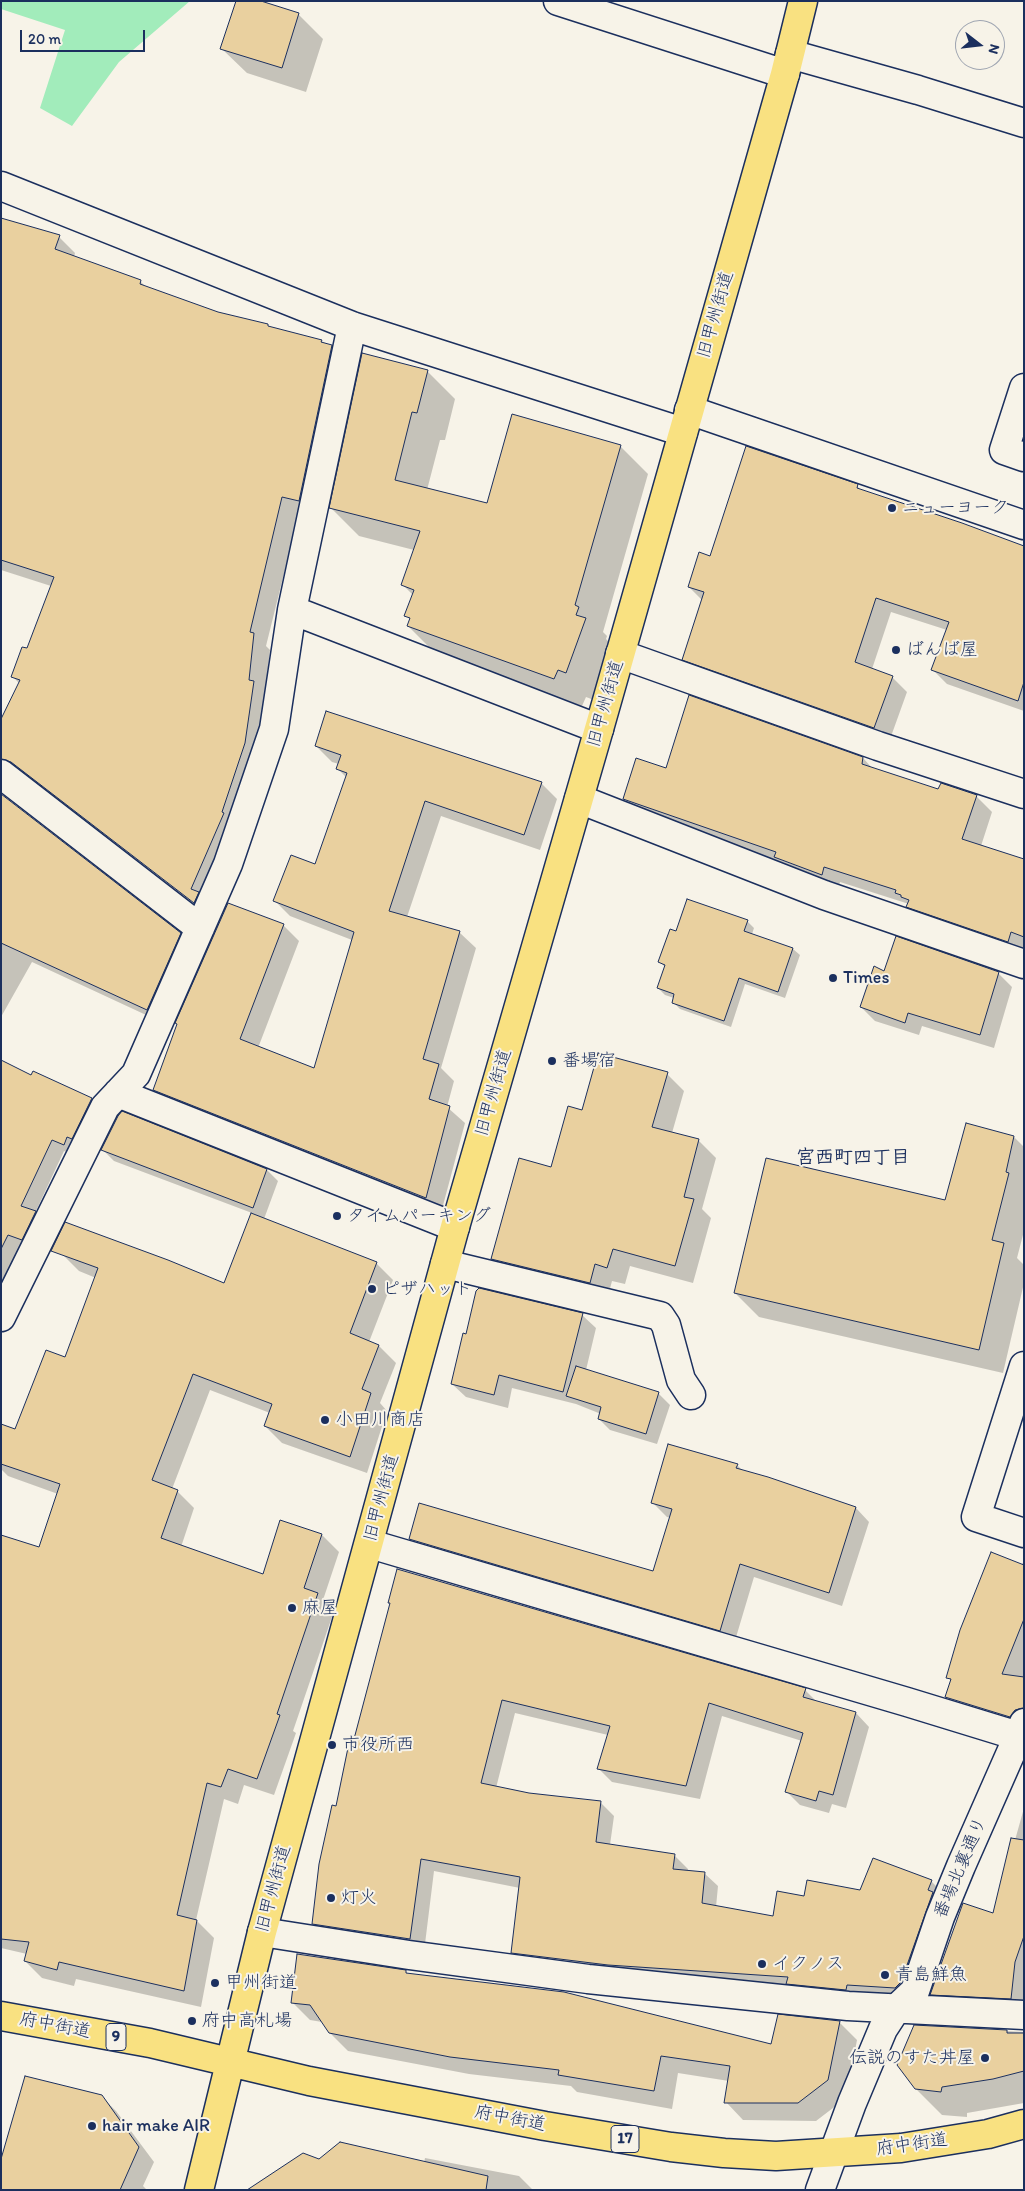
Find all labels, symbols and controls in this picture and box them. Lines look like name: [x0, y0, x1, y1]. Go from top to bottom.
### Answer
scale bar: [22, 20, 148, 52]
north arrow: [955, 20, 1005, 70]
text: 20 m: [28, 30, 61, 48]
text: N: [984, 42, 1003, 56]
street label: 旧甲州街道: [693, 269, 739, 361]
place label: ニューヨーク: [902, 497, 1009, 519]
marker: ニューヨーク: [886, 502, 898, 514]
place label: ばんば屋: [906, 639, 978, 661]
marker: ばんば屋: [890, 644, 902, 656]
street label: 旧甲州街道: [583, 658, 629, 750]
place label: Times: [843, 967, 889, 989]
marker: Times: [827, 972, 839, 984]
street label: 旧甲州街道: [471, 1047, 517, 1139]
place label: 番場宿: [562, 1050, 616, 1072]
marker: 番場宿: [546, 1055, 558, 1067]
district label: 宮西町四丁目: [796, 1147, 910, 1169]
place label: タイムパーキング: [347, 1205, 491, 1227]
marker: タイムパーキング: [331, 1210, 343, 1222]
place label: ピザハット: [382, 1278, 472, 1300]
marker: ピザハット: [366, 1283, 378, 1295]
place label: 小田川商店: [335, 1409, 425, 1431]
marker: 小田川商店: [319, 1414, 331, 1426]
street label: 旧甲州街道: [360, 1452, 404, 1544]
place label: 麻屋: [302, 1597, 338, 1619]
marker: 麻屋: [286, 1602, 298, 1614]
place label: 市役所西: [342, 1734, 414, 1756]
marker: 市役所西: [326, 1739, 338, 1751]
street label: 番場北裏通り: [930, 1814, 992, 1922]
street label: 旧甲州街道: [252, 1843, 296, 1935]
place label: 灯火: [341, 1887, 377, 1909]
marker: 灯火: [325, 1892, 337, 1904]
place label: イクノス: [772, 1953, 844, 1975]
marker: イクノス: [756, 1958, 768, 1970]
place label: 青島鮮魚: [895, 1964, 967, 1986]
marker: 青島鮮魚: [879, 1969, 891, 1981]
place label: 甲州街道: [225, 1972, 297, 1994]
marker: 甲州街道: [209, 1977, 221, 1989]
street label: 府中街道: [18, 2009, 92, 2043]
place label: 府中高札場: [202, 2010, 292, 2032]
marker: 府中高札場: [186, 2015, 198, 2027]
road number: 9: [106, 2024, 126, 2050]
place label: 伝説のすた丼屋: [849, 2047, 975, 2069]
marker: 伝説のすた丼屋: [979, 2052, 991, 2064]
street label: 府中街道: [473, 2102, 547, 2136]
place label: hair make AIR: [102, 2115, 210, 2137]
marker: hair make AIR: [86, 2120, 98, 2132]
road number: 17: [611, 2126, 639, 2152]
street label: 府中街道: [875, 2129, 949, 2161]

